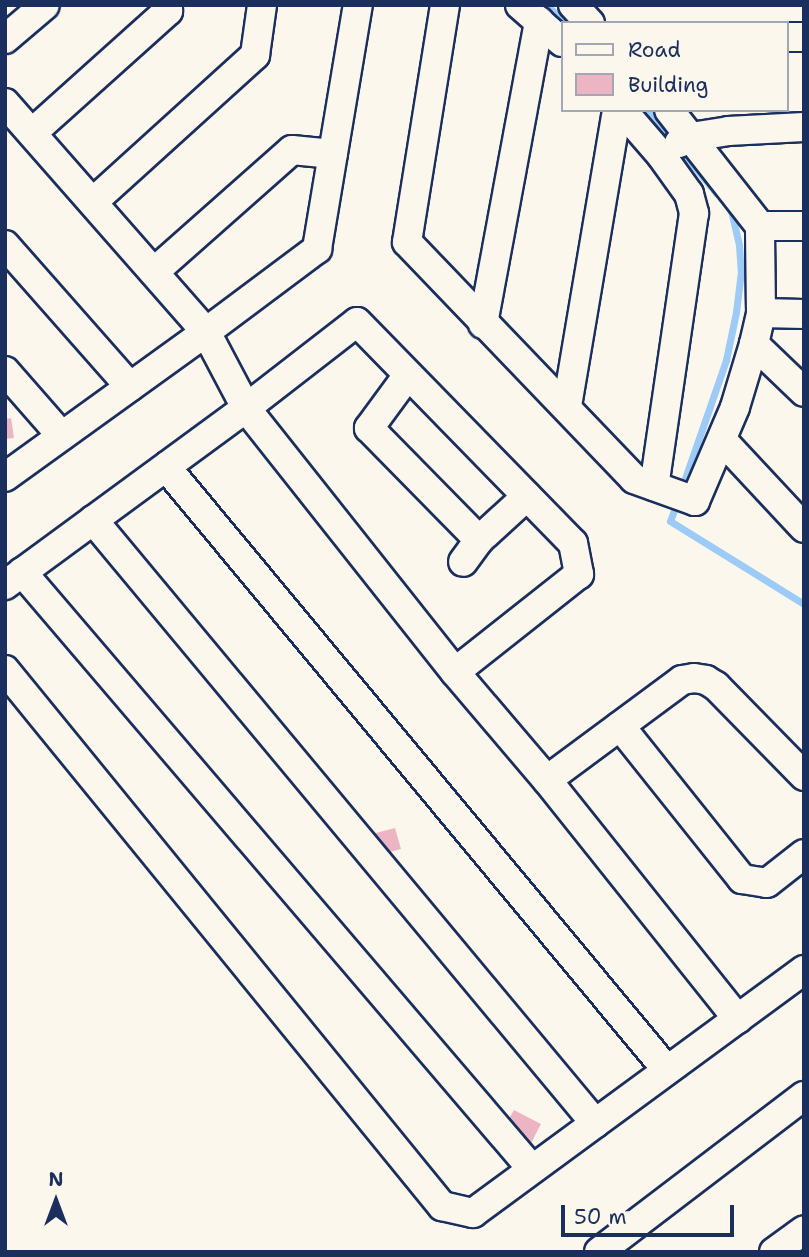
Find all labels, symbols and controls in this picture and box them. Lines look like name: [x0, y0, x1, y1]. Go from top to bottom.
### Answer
legend: [560, 21, 788, 112]
text: Road: [628, 36, 681, 64]
text: Building: [628, 71, 708, 99]
north arrow: [21, 1166, 91, 1236]
text: N: [48, 1167, 64, 1192]
scale bar: [564, 1190, 737, 1234]
text: 50 m: [574, 1203, 627, 1231]

